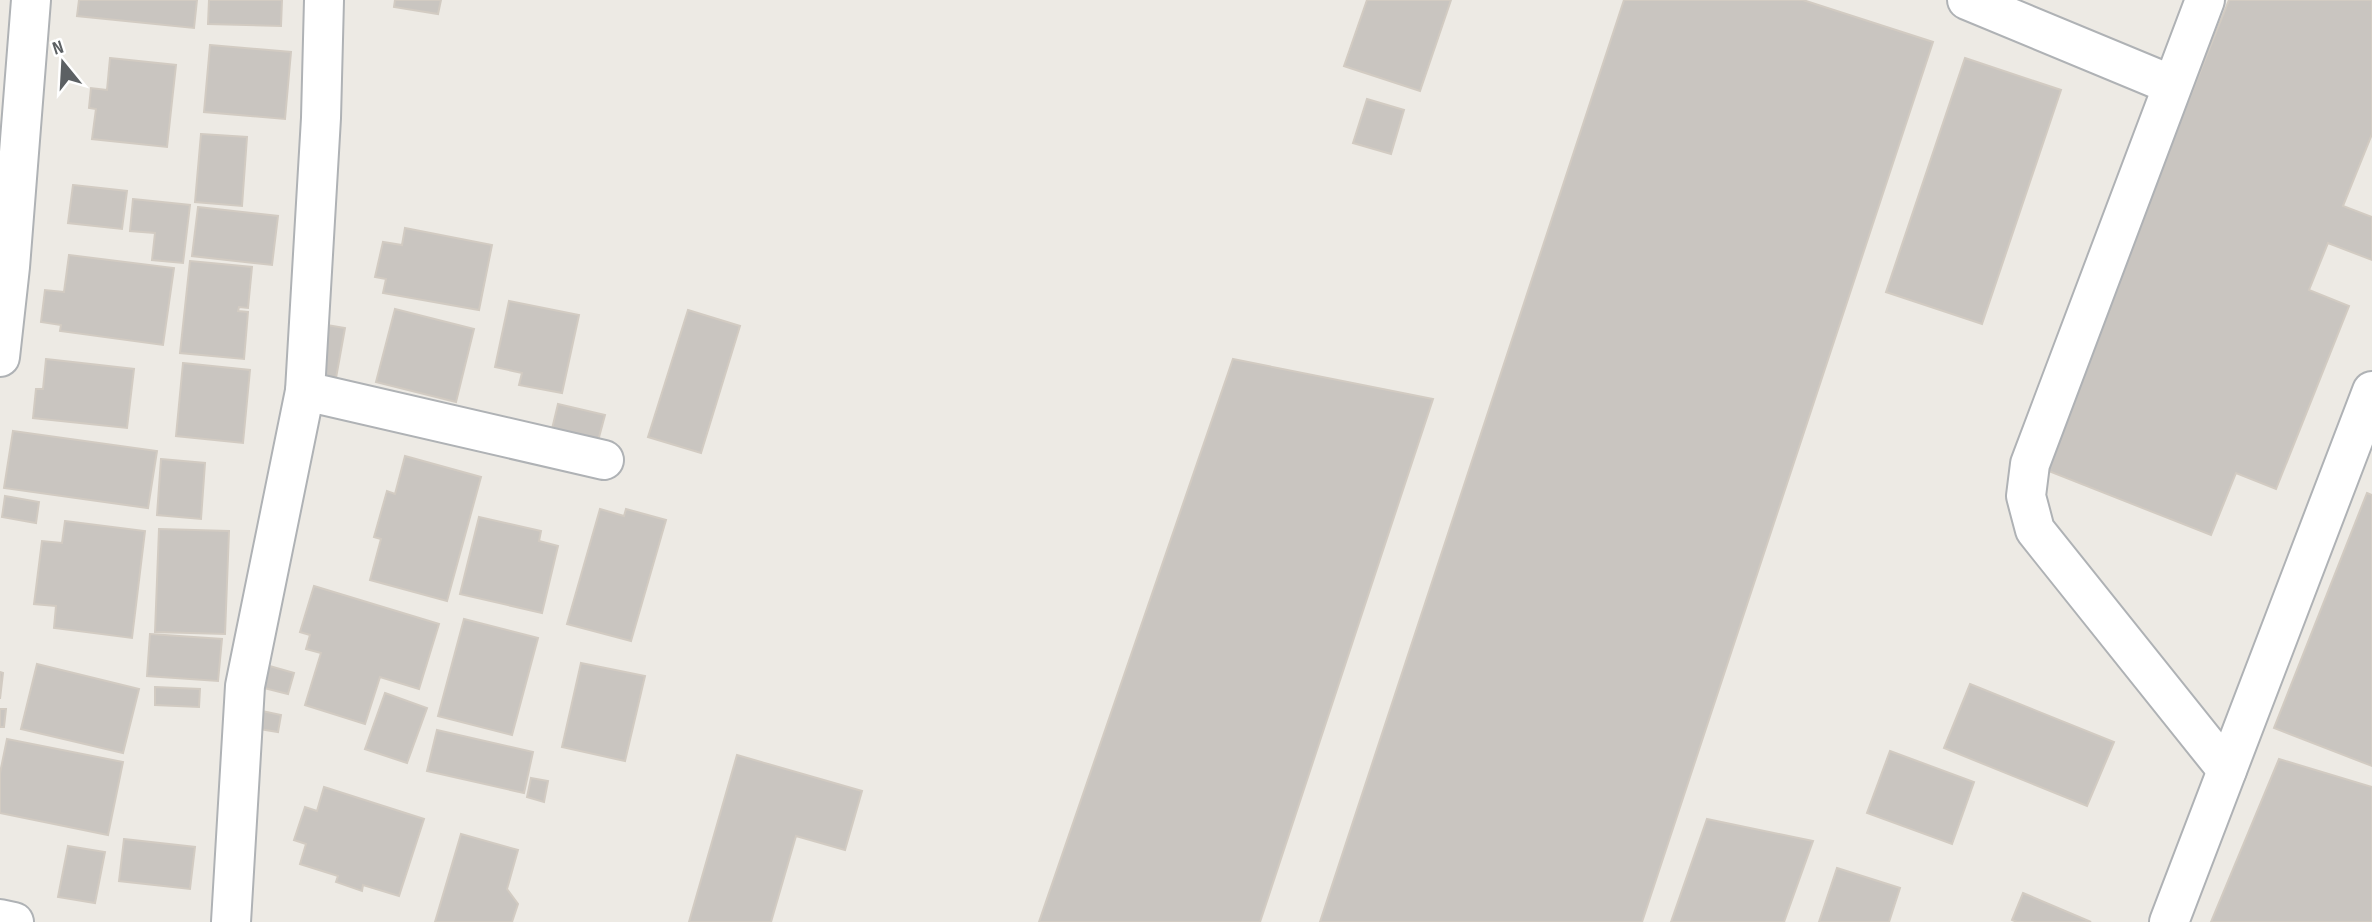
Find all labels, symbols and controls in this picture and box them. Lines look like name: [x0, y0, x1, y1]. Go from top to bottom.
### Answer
north arrow: [28, 28, 98, 98]
text: N: [50, 36, 67, 61]

